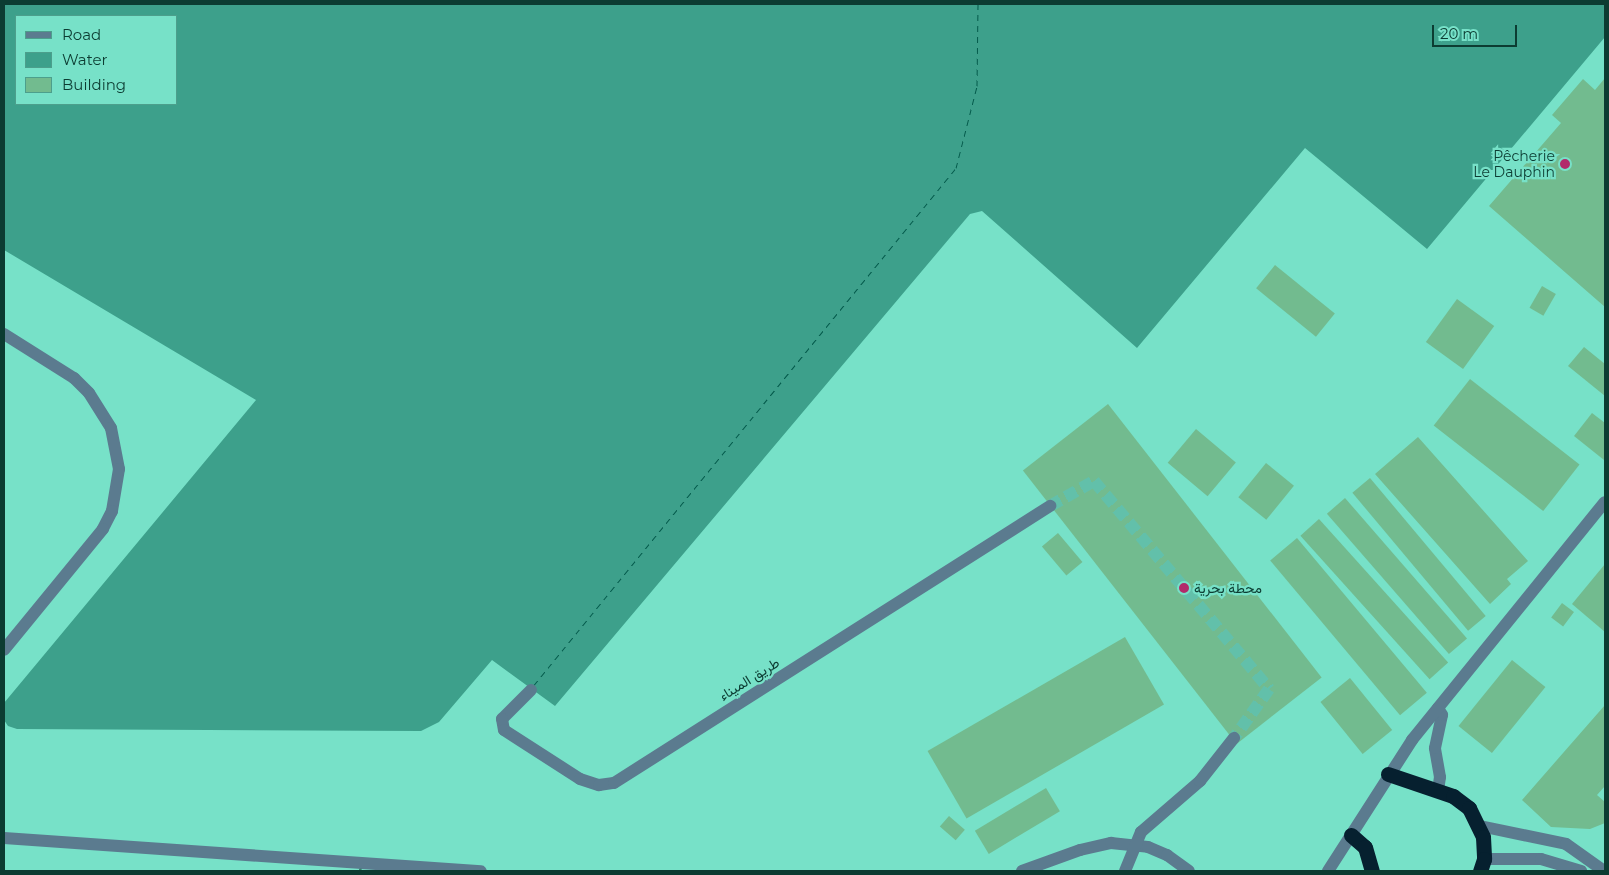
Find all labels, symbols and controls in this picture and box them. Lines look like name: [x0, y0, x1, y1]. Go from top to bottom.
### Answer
legend: [15, 15, 178, 105]
scale bar: [1434, 15, 1519, 47]
text: 20 m: [1440, 24, 1478, 43]
text: Road: [62, 25, 101, 44]
text: Water: [62, 50, 108, 69]
text: Building: [62, 75, 126, 94]
place label: Pêcherie Le Dauphin: [1473, 148, 1555, 180]
marker: Pêcherie Le Dauphin: [1559, 158, 1571, 170]
place label: محطة بحرية: [1194, 580, 1262, 596]
marker: محطة بحرية: [1178, 582, 1190, 594]
street label: طريق الميناء: [716, 654, 782, 704]

